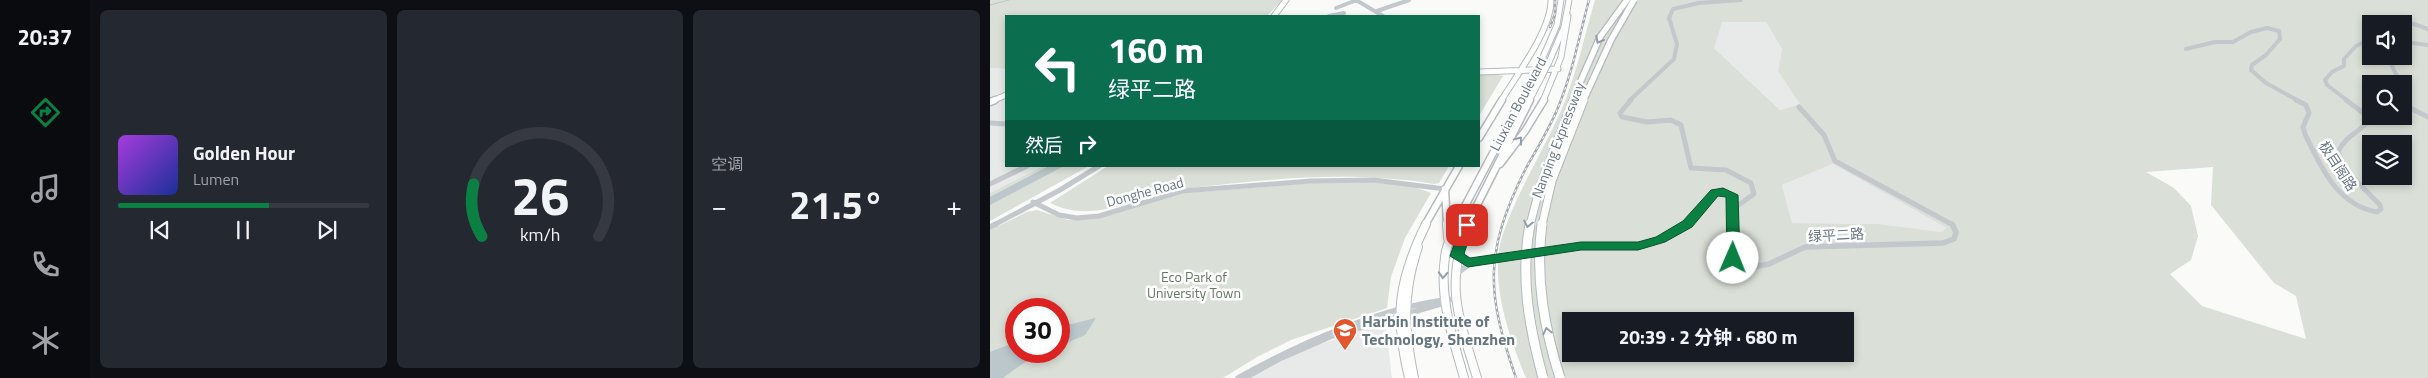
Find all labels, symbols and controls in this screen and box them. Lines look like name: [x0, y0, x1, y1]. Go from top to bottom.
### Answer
map controls: [2362, 15, 2412, 185]
button: sound: [2362, 15, 2412, 65]
text: 20:37: [18, 20, 72, 54]
text: 160 m: [1108, 23, 1204, 77]
icon: left: [1025, 35, 1090, 100]
one-way arrow: [1595, 35, 1605, 44]
street label: Liuxian Boulevard: [1484, 53, 1551, 154]
text: 绿平二路: [1108, 72, 1196, 106]
button: search: [2362, 75, 2412, 125]
street label: Nanping Expressway: [1526, 79, 1589, 201]
icon: directions: [28, 95, 63, 130]
text: 然后: [1025, 130, 1063, 159]
icon: right: [1073, 130, 1101, 158]
button: layers: [2362, 135, 2412, 185]
one-way arrow: [1513, 136, 1522, 146]
street label: 极目阁路: [2314, 137, 2362, 195]
text: Golden Hour: [193, 138, 295, 167]
text: 空调: [711, 152, 743, 176]
text: 26: [511, 156, 569, 235]
text: Lumen: [193, 167, 239, 191]
icon: music: [28, 171, 63, 206]
street label: Donghe Road: [1104, 171, 1186, 212]
text: 21.5°: [789, 176, 884, 234]
text: −: [711, 184, 727, 227]
text: +: [946, 184, 962, 227]
pin: [1446, 204, 1488, 246]
icon: arrive: [1453, 211, 1481, 239]
icon: previous: [146, 216, 174, 244]
icon: pause: [229, 216, 257, 244]
icon: next: [313, 216, 341, 244]
one-way arrow: [1523, 220, 1534, 228]
text: km/h: [520, 221, 560, 248]
street label: 绿平二路: [1807, 223, 1864, 246]
position arrow: [1706, 231, 1758, 283]
icon: phone: [28, 247, 63, 282]
park label: Eco Park of University Town: [1147, 266, 1241, 303]
one-way arrow: [1438, 272, 1449, 280]
speed limit sign: 30: [1005, 298, 1070, 363]
place label: Harbin Institute of Technology, Shenzhen: [1362, 309, 1515, 351]
school or university icon: Harbin Institute of Technology, Shenzhen: [1332, 317, 1358, 351]
text: 20:39 · 2 分钟 · 680 m: [1619, 322, 1797, 351]
icon: climate: [28, 323, 63, 358]
one-way arrow: [1542, 327, 1553, 336]

